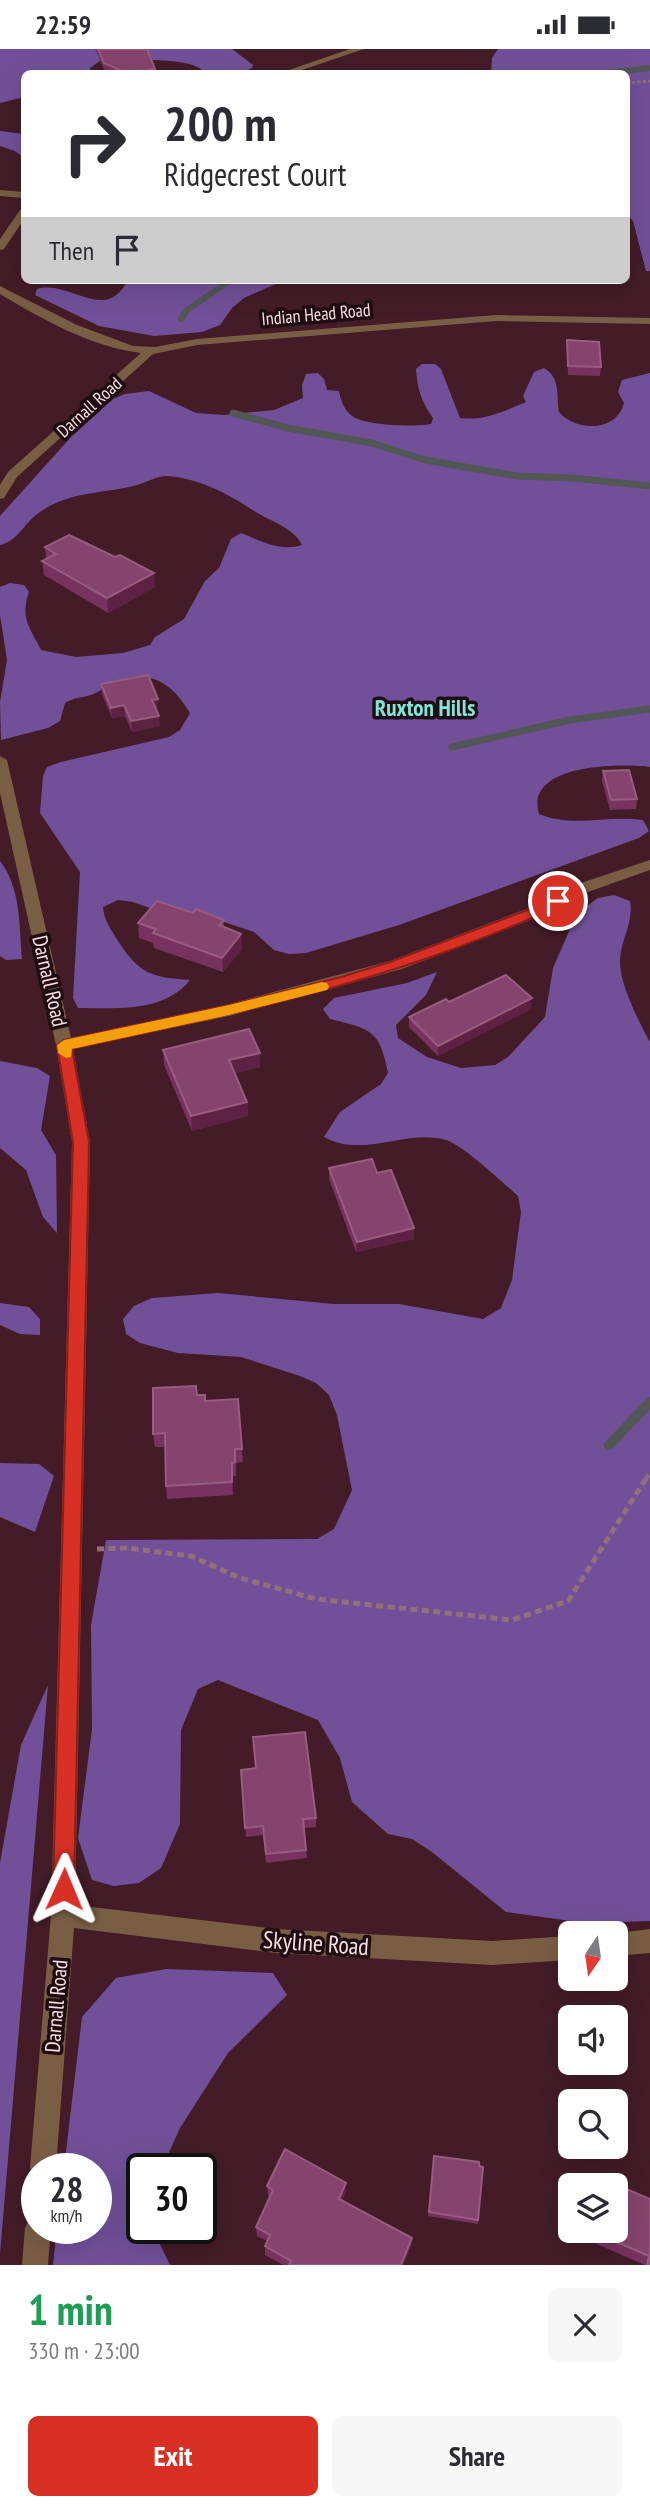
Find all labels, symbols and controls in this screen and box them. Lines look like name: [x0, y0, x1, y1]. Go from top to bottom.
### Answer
text: 22:59: [35, 8, 91, 41]
text: 200 m: [164, 91, 277, 155]
icon: right: [49, 98, 140, 189]
text: Ridgecrest Court: [164, 153, 347, 195]
icon: arrive: [108, 231, 146, 269]
text: Then: [49, 234, 94, 267]
street label: Indian Head Road: [261, 298, 371, 330]
street label: Darnall Road: [52, 372, 126, 442]
district label: Ruxton Hills: [375, 693, 475, 722]
pin: [528, 871, 588, 931]
icon: arrive: [539, 882, 577, 920]
street label: Darnall Road: [26, 933, 74, 1029]
position arrow: [27, 1852, 101, 1926]
north arrow: [558, 1921, 628, 1991]
map controls: [558, 1921, 628, 2243]
street label: Skyline Road: [262, 1924, 370, 1962]
street label: Darnall Road: [39, 1959, 73, 2053]
button: sound: [558, 2005, 628, 2075]
button: search: [558, 2089, 628, 2159]
speed limit sign: 30: [126, 2153, 217, 2244]
text: 28: [50, 2166, 83, 2212]
button: layers: [558, 2173, 628, 2243]
text: km/h: [51, 2204, 82, 2227]
text: 1 min: [28, 2282, 113, 2337]
button: close: [548, 2288, 622, 2362]
text: 330 m · 23:00: [28, 2336, 140, 2365]
button: Exit: [28, 2416, 318, 2496]
button: Share: [332, 2416, 622, 2496]

